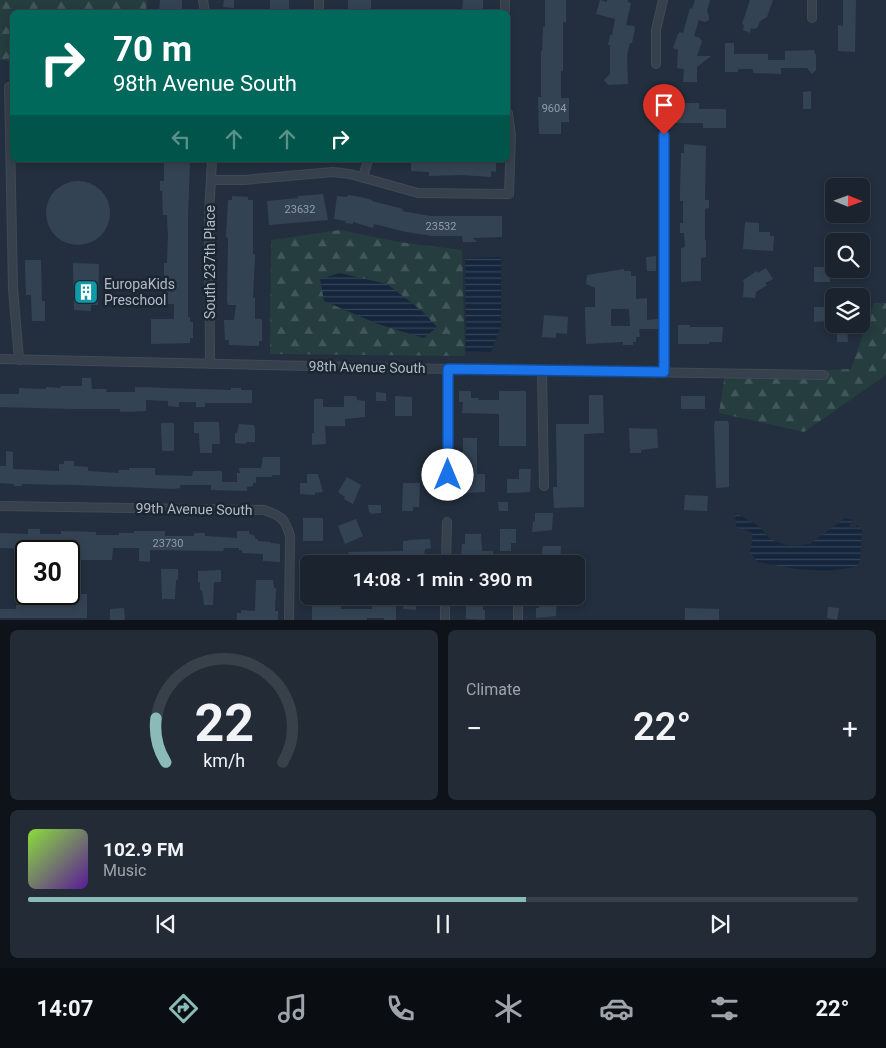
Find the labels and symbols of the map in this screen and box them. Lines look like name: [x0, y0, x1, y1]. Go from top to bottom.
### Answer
pin: [643, 84, 685, 135]
house number: 9604: [542, 102, 566, 115]
north arrow: [825, 178, 870, 222]
house number: 23632: [285, 203, 315, 216]
street label: South 237th Place: [202, 205, 218, 319]
house number: 23532: [426, 220, 456, 233]
place label: EuropaKids Preschool: [104, 276, 175, 308]
building icon: EuropaKids Preschool: [73, 279, 99, 305]
street label: 98th Avenue South: [308, 358, 426, 376]
position arrow: [421, 448, 473, 500]
street label: 99th Avenue South: [135, 500, 253, 518]
house number: 23730: [153, 537, 183, 550]
speed limit sign: 30: [15, 540, 80, 605]

